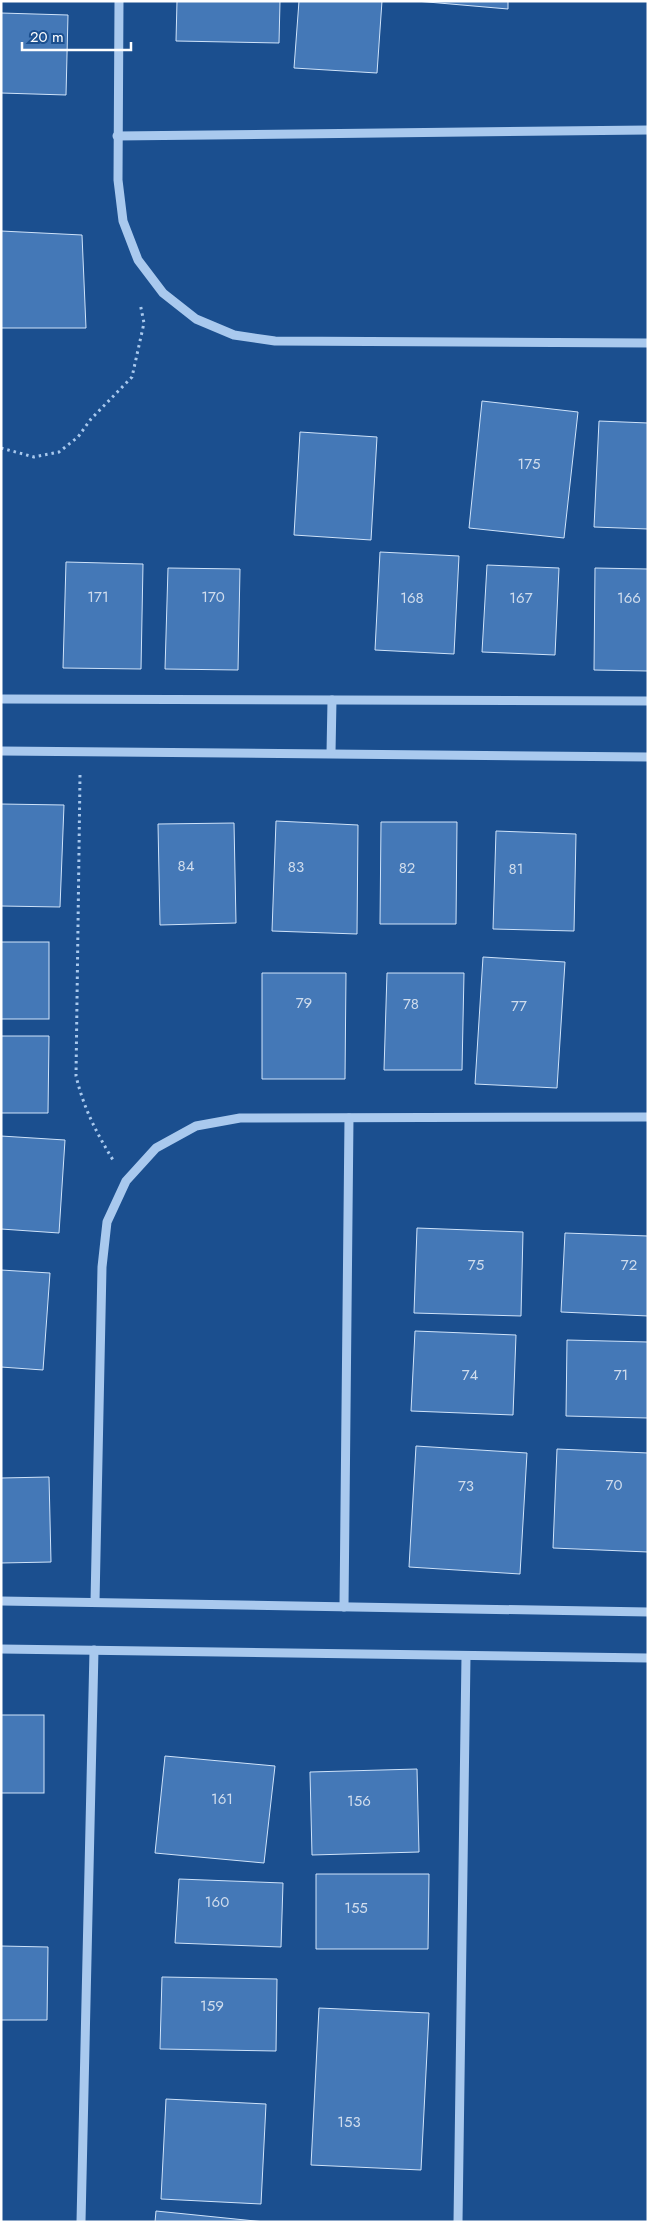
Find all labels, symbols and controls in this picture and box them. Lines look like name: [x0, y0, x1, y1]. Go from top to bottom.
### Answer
scale bar: [22, 20, 131, 52]
text: 20 m: [30, 26, 64, 48]
house number: 175: [517, 453, 541, 475]
house number: 171: [87, 586, 109, 608]
house number: 170: [201, 586, 225, 608]
house number: 168: [400, 587, 424, 609]
house number: 167: [509, 587, 533, 609]
house number: 166: [617, 587, 641, 609]
house number: 84: [178, 855, 195, 877]
house number: 83: [288, 856, 304, 878]
house number: 82: [399, 857, 415, 879]
house number: 81: [509, 858, 523, 880]
house number: 79: [296, 992, 312, 1014]
house number: 78: [403, 993, 419, 1015]
house number: 77: [511, 995, 527, 1017]
house number: 75: [468, 1254, 484, 1276]
house number: 72: [621, 1254, 637, 1276]
house number: 74: [462, 1364, 479, 1386]
house number: 71: [614, 1364, 628, 1386]
house number: 70: [606, 1474, 622, 1496]
house number: 73: [458, 1475, 474, 1497]
house number: 161: [211, 1788, 233, 1810]
house number: 156: [347, 1790, 371, 1812]
house number: 160: [205, 1891, 229, 1913]
house number: 155: [344, 1897, 368, 1919]
house number: 159: [200, 1995, 224, 2017]
house number: 153: [337, 2111, 361, 2133]

